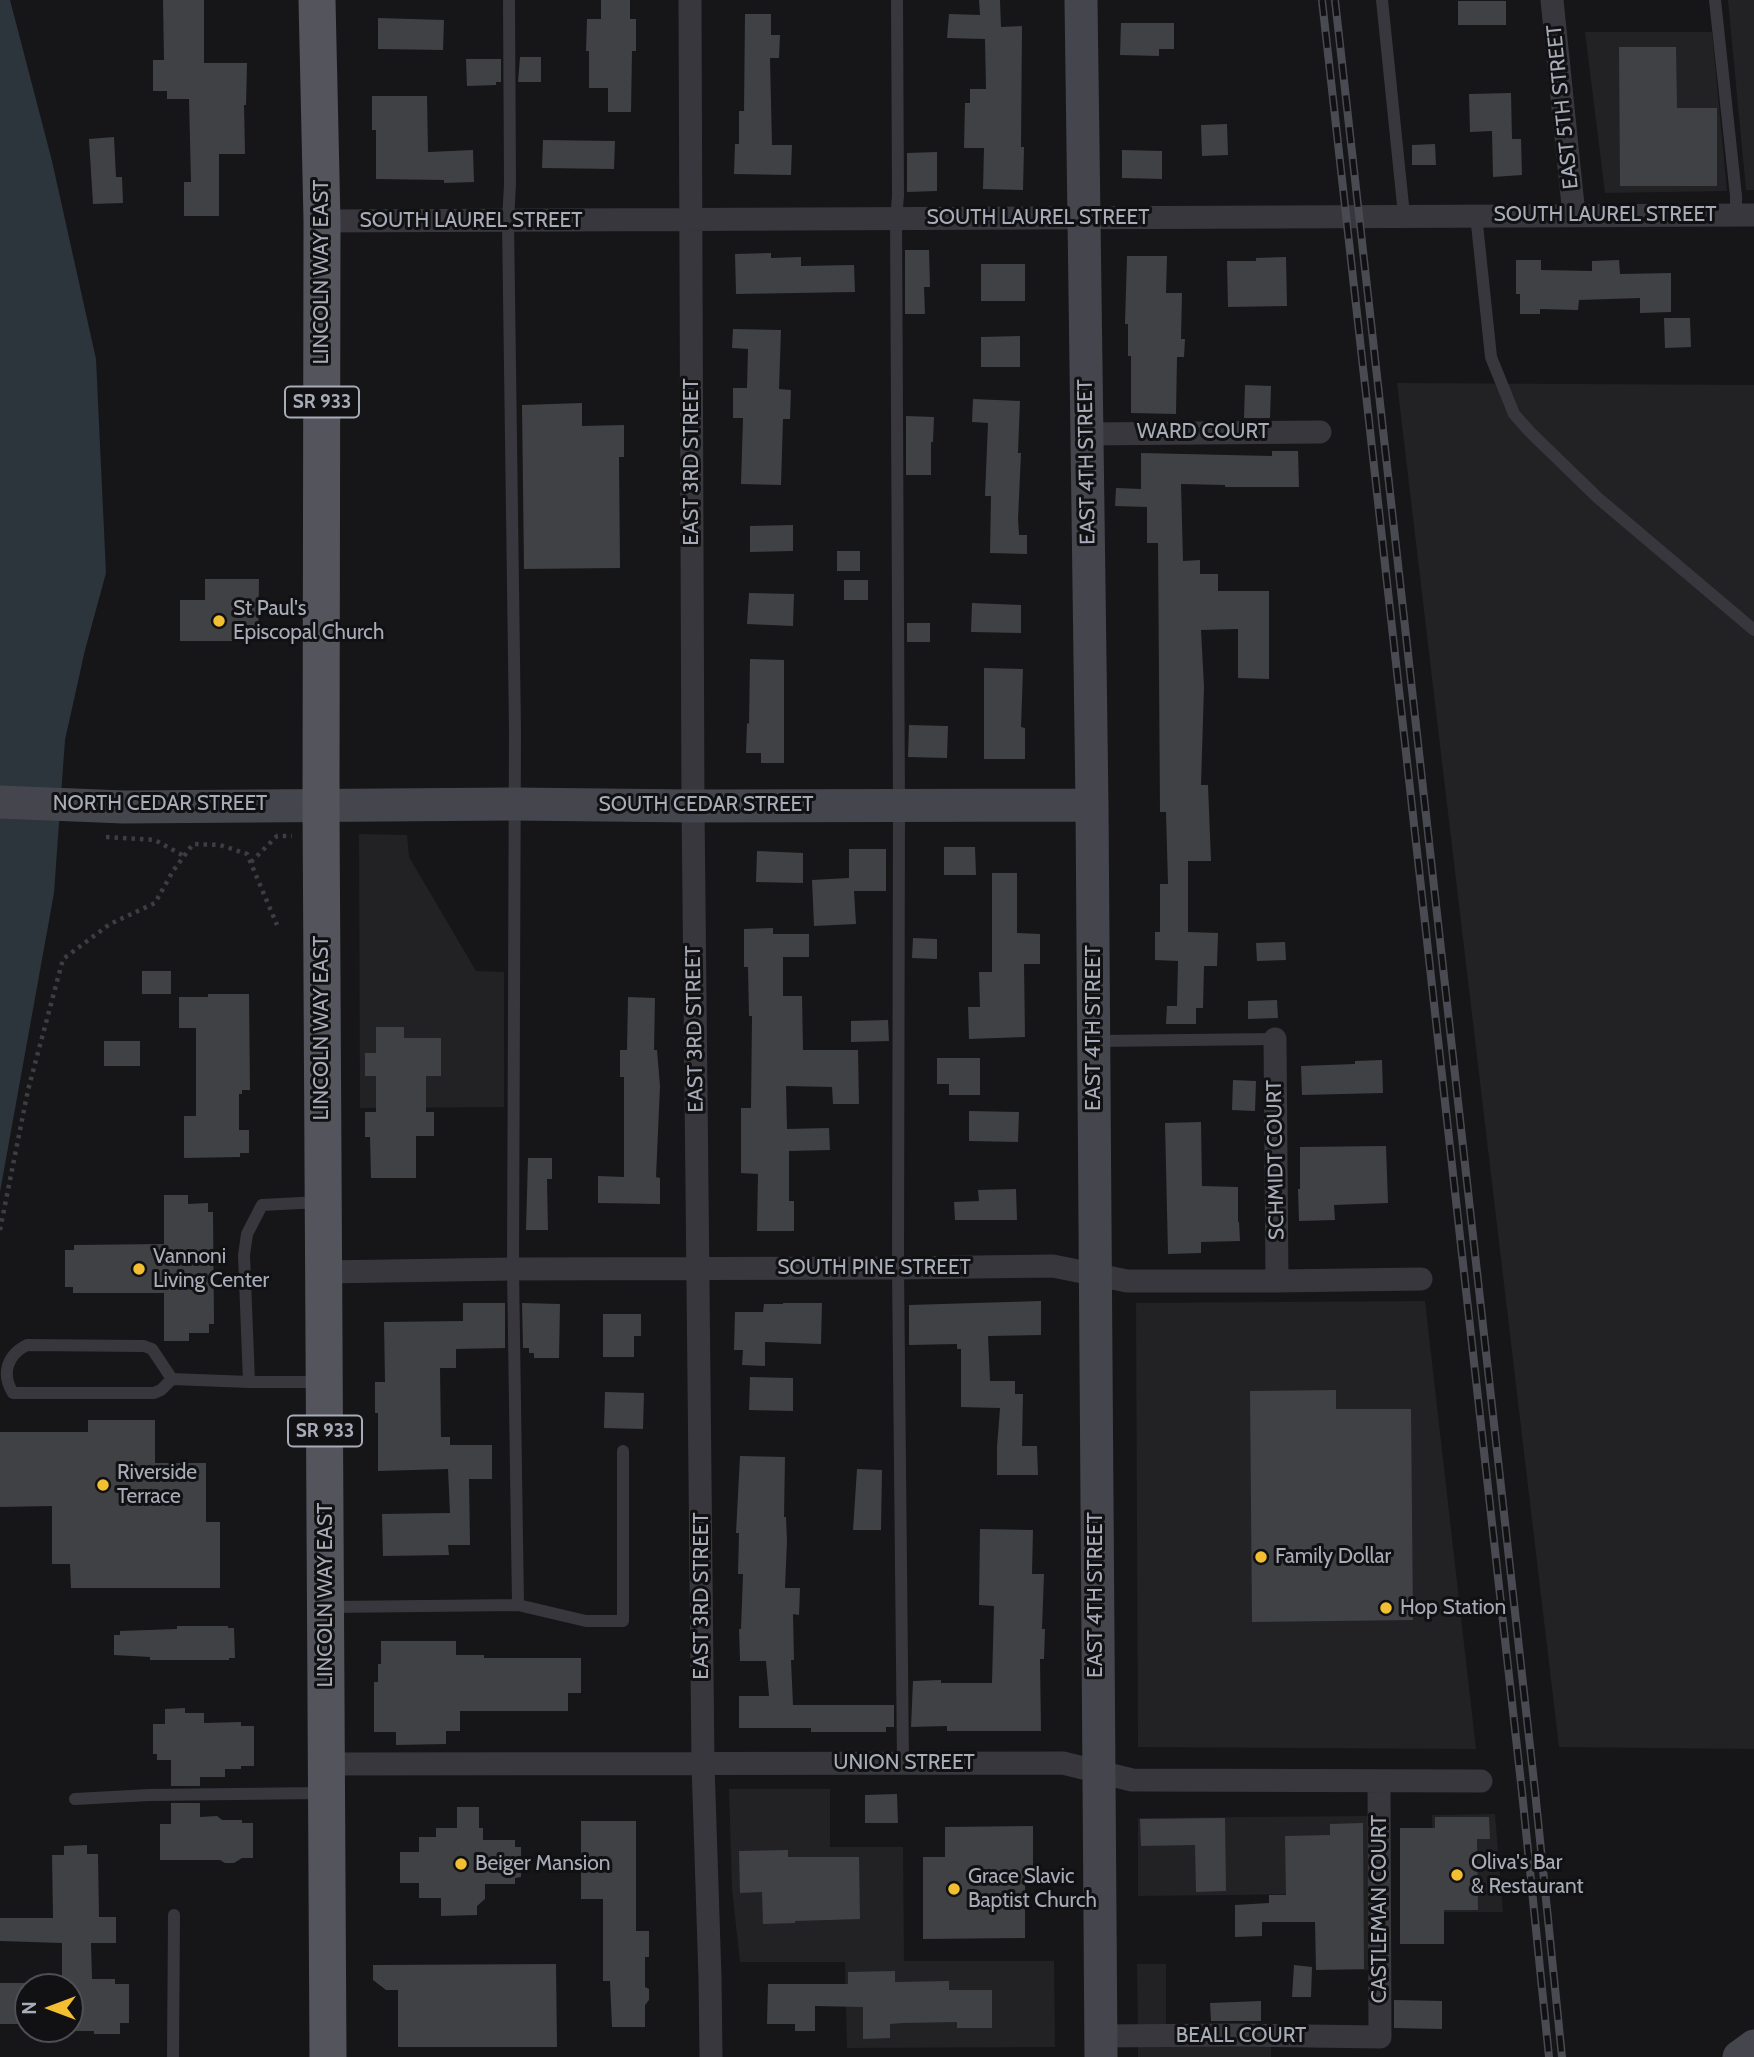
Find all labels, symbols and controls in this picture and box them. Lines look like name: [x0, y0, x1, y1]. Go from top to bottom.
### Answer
street label: EAST 5TH STREET: [1542, 23, 1584, 191]
street label: LINCOLN WAY EAST: [309, 180, 335, 364]
street label: SOUTH LAUREL STREET: [1494, 202, 1716, 228]
street label: SOUTH LAUREL STREET: [927, 205, 1149, 231]
street label: SOUTH LAUREL STREET: [360, 208, 582, 234]
street label: EAST 3RD STREET: [679, 378, 705, 546]
street label: EAST 4TH STREET: [1073, 379, 1101, 545]
road number: SR 933: [285, 386, 359, 418]
street label: WARD COURT: [1137, 419, 1269, 445]
place label: St Paul's Episcopal Church: [233, 596, 384, 646]
marker: St Paul's Episcopal Church: [211, 613, 227, 629]
street label: NORTH CEDAR STREET: [53, 791, 267, 817]
street label: SOUTH CEDAR STREET: [599, 792, 813, 818]
street label: LINCOLN WAY EAST: [309, 936, 335, 1120]
street label: EAST 3RD STREET: [681, 945, 709, 1113]
street label: EAST 4TH STREET: [1081, 945, 1107, 1111]
street label: SCHMIDT COURT: [1262, 1080, 1290, 1240]
place label: Vannoni Living Center: [153, 1244, 269, 1294]
street label: SOUTH PINE STREET: [777, 1255, 971, 1281]
marker: Vannoni Living Center: [131, 1261, 147, 1277]
road number: SR 933: [288, 1415, 362, 1446]
place label: Riverside Terrace: [117, 1460, 197, 1510]
marker: Riverside Terrace: [95, 1477, 111, 1493]
street label: LINCOLN WAY EAST: [313, 1503, 339, 1687]
street label: EAST 3RD STREET: [689, 1512, 715, 1680]
street label: EAST 4TH STREET: [1083, 1512, 1109, 1678]
place label: Family Dollar: [1275, 1544, 1391, 1570]
marker: Family Dollar: [1253, 1549, 1269, 1565]
place label: Hop Station: [1400, 1595, 1506, 1621]
marker: Hop Station: [1378, 1600, 1394, 1616]
street label: UNION STREET: [833, 1750, 975, 1776]
street label: CASTLEMAN COURT: [1367, 1815, 1393, 2003]
place label: Oliva's Bar & Restaurant: [1471, 1850, 1584, 1900]
place label: Beiger Mansion: [475, 1851, 610, 1877]
marker: Beiger Mansion: [453, 1856, 469, 1872]
place label: Grace Slavic Baptist Church: [968, 1864, 1097, 1914]
marker: Oliva's Bar & Restaurant: [1449, 1867, 1465, 1883]
marker: Grace Slavic Baptist Church: [946, 1881, 962, 1897]
north arrow: [14, 1973, 84, 2043]
text: N: [18, 2001, 41, 2015]
street label: BEALL COURT: [1176, 2023, 1306, 2049]

